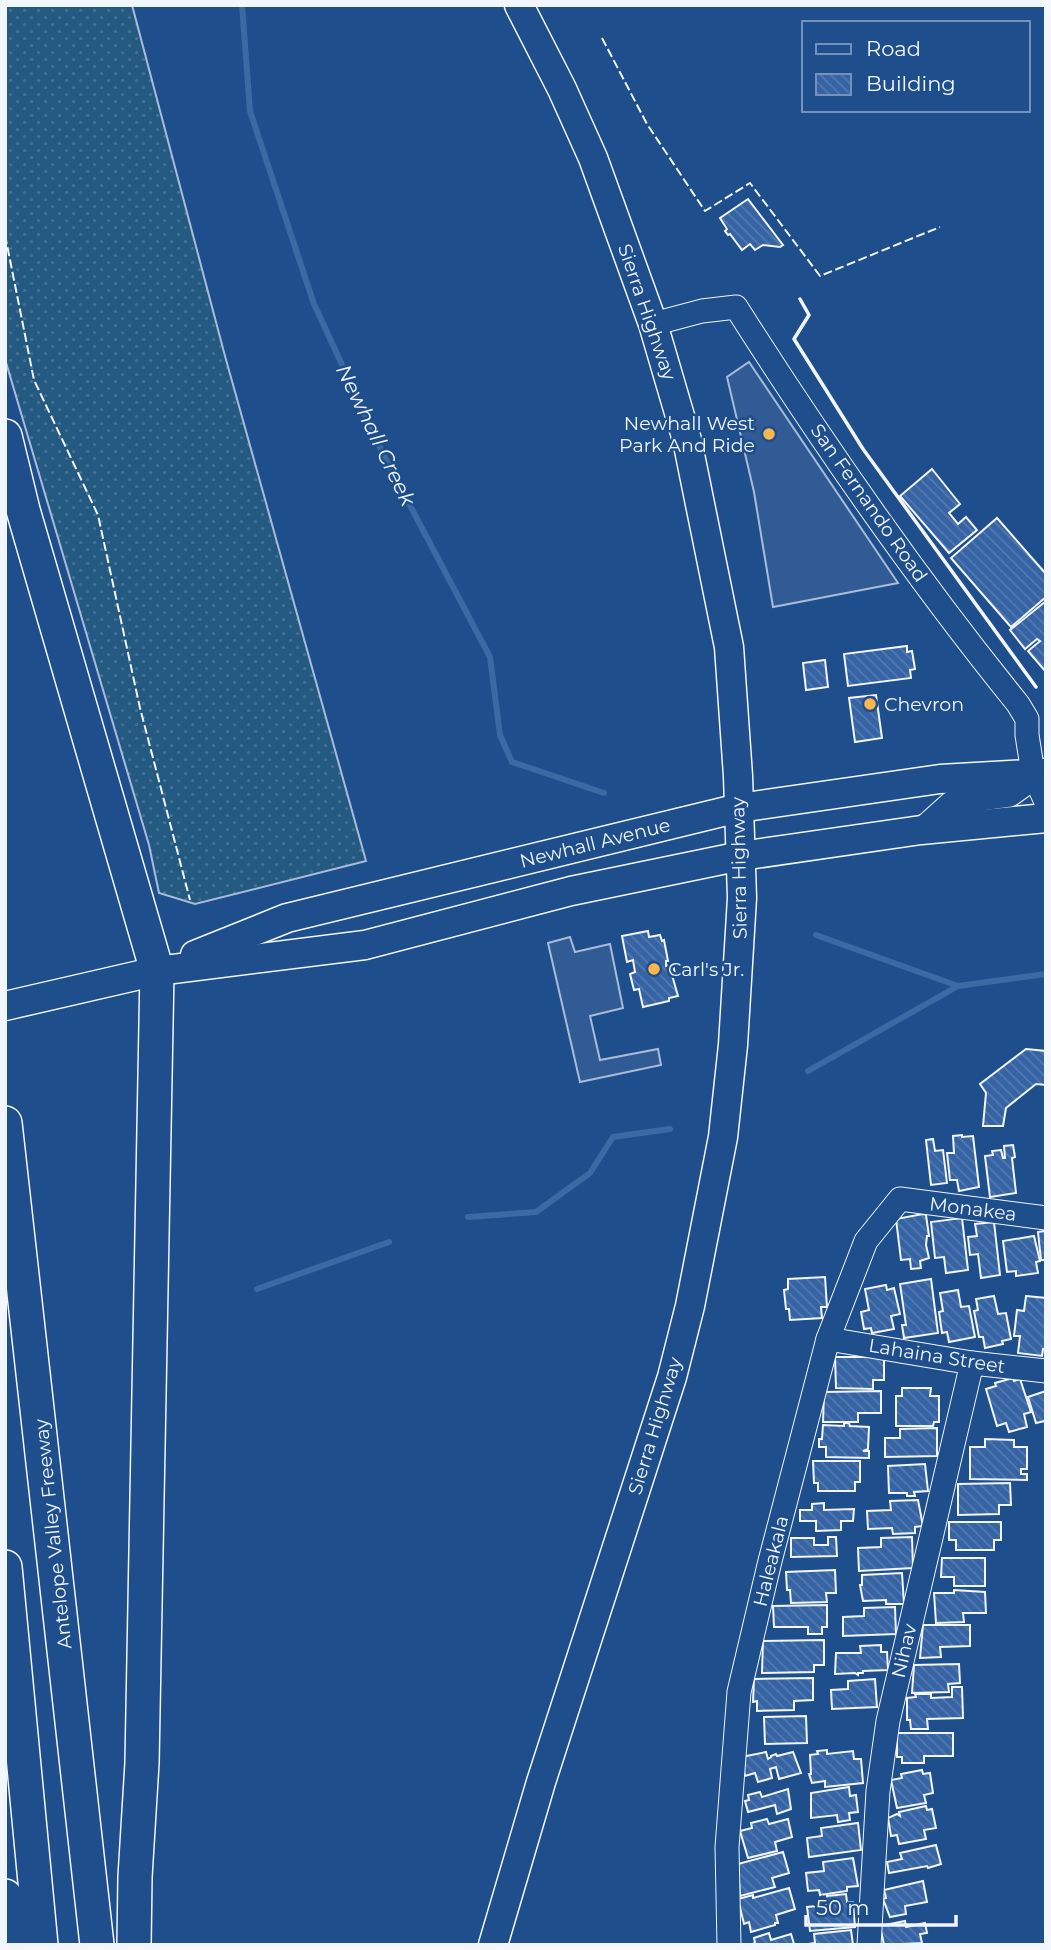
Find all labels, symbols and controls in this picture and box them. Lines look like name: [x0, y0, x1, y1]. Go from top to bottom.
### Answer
legend: [802, 21, 1030, 112]
text: Road: [866, 36, 921, 61]
text: Building: [866, 71, 956, 96]
street label: Sierra Highway: [613, 241, 681, 384]
water label: Newhall Creek: [331, 360, 422, 511]
place label: Newhall West Park And Ride: [619, 412, 755, 457]
street label: San Fernando Road: [806, 420, 932, 586]
marker: Newhall West Park And Ride: [761, 426, 777, 442]
place label: Chevron: [884, 693, 964, 716]
marker: Chevron: [862, 696, 878, 712]
street label: Sierra Highway: [726, 796, 752, 939]
street label: Newhall Avenue: [517, 813, 673, 873]
place label: Carl's Jr.: [668, 958, 744, 981]
marker: Carl's Jr.: [646, 961, 662, 977]
street label: Monakea: [928, 1192, 1018, 1226]
street label: Lahaina Street: [867, 1334, 1007, 1378]
street label: Sierra Highway: [623, 1354, 687, 1497]
street label: Antelope Valley Freeway: [29, 1417, 77, 1650]
street label: Haleakala: [749, 1513, 793, 1609]
street label: Nihav: [887, 1621, 922, 1680]
scale bar: [806, 1884, 956, 1928]
text: 50 m: [816, 1895, 870, 1920]

